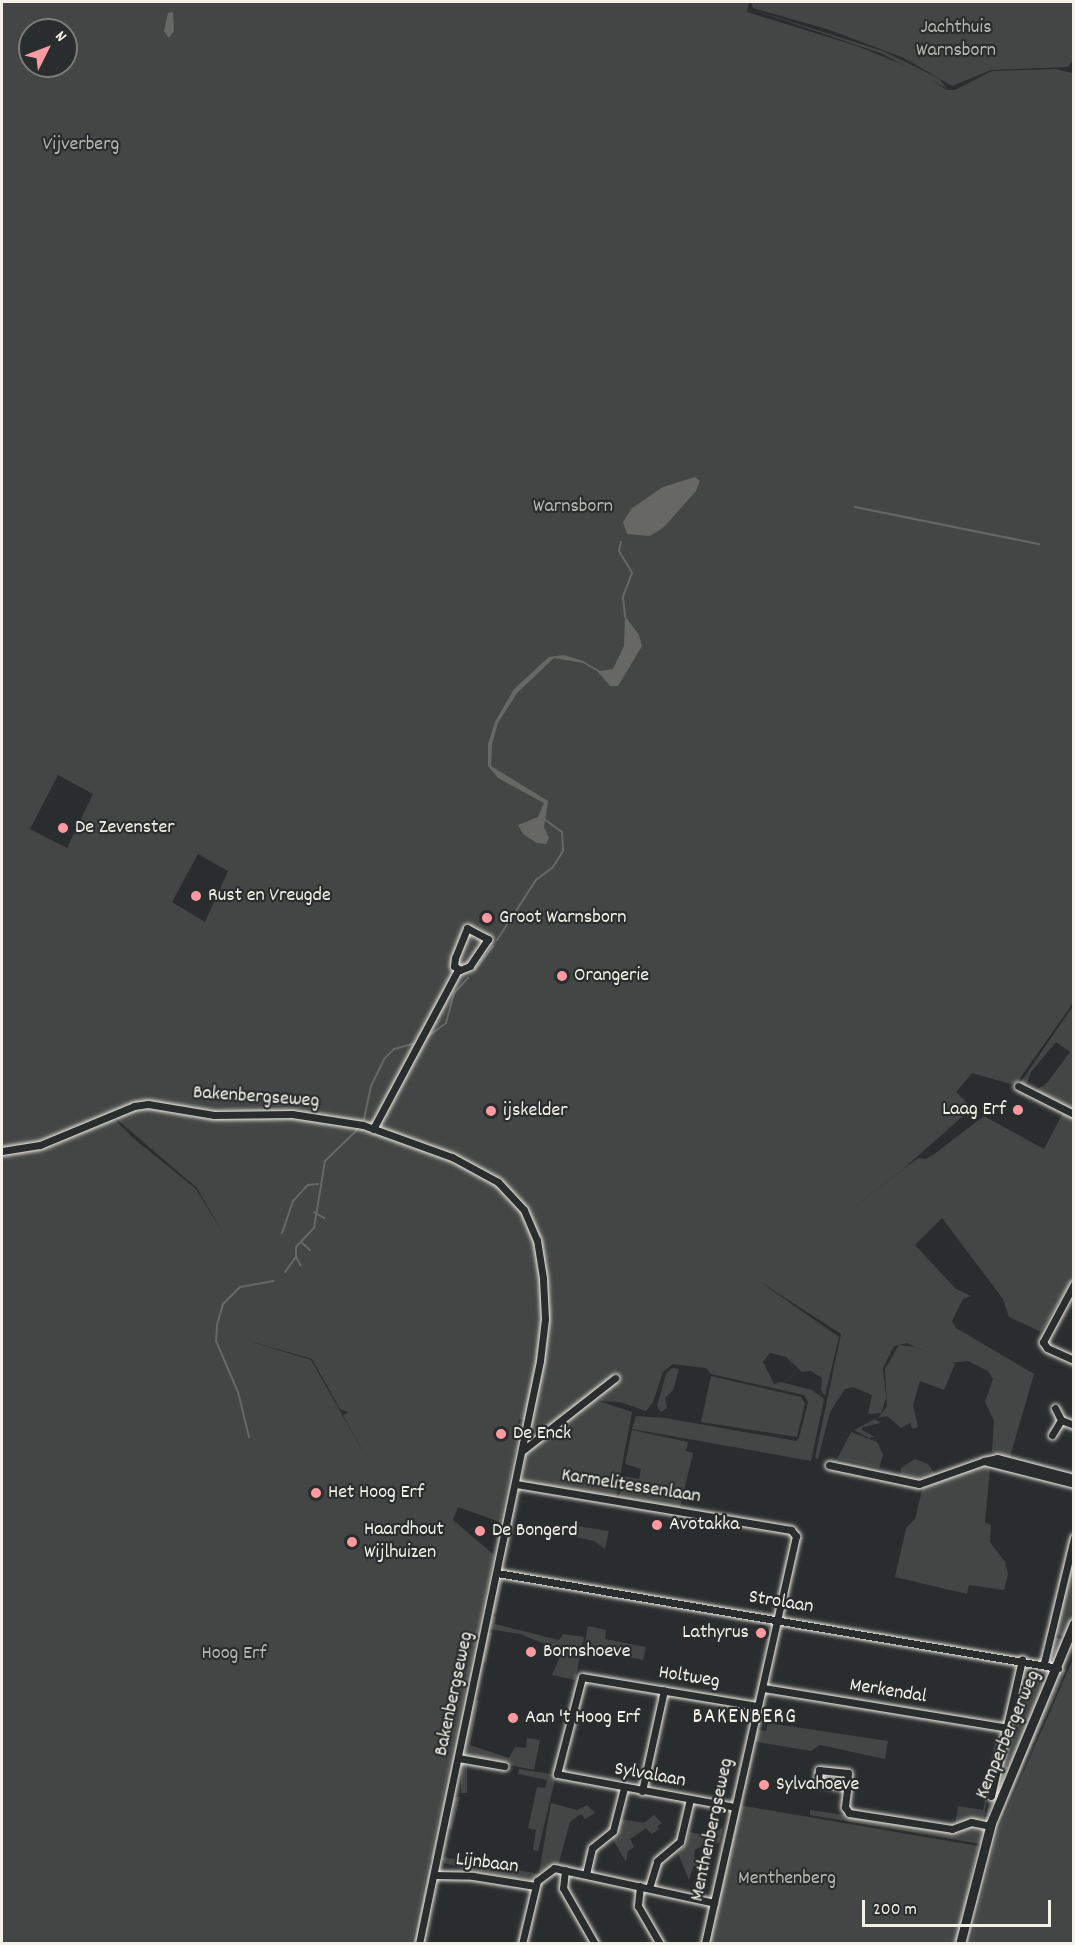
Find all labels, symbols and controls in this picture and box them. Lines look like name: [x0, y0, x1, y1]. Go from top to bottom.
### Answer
park label: Jachthuis Warnsborn: [916, 17, 996, 64]
north arrow: [18, 18, 78, 78]
text: N: [49, 26, 71, 48]
park label: Vijverberg: [43, 133, 119, 157]
park label: Warnsborn: [533, 495, 613, 519]
place label: De Zevenster: [75, 816, 175, 840]
marker: De Zevenster: [56, 821, 70, 835]
place label: Rust en Vreugde: [208, 884, 331, 908]
marker: Rust en Vreugde: [189, 889, 203, 903]
place label: Groot Warnsborn: [499, 906, 626, 930]
marker: Groot Warnsborn: [480, 911, 494, 925]
place label: Orangerie: [574, 964, 649, 988]
marker: Orangerie: [555, 969, 569, 983]
street label: Bakenbergseweg: [192, 1082, 320, 1114]
place label: Laag Erf: [942, 1098, 1006, 1122]
place label: ijskelder: [503, 1099, 568, 1123]
marker: Laag Erf: [1011, 1103, 1025, 1117]
marker: ijskelder: [484, 1104, 498, 1118]
place label: De Enck: [513, 1422, 571, 1446]
marker: De Enck: [494, 1427, 508, 1441]
street label: Karmelitessenlaan: [560, 1464, 702, 1510]
place label: Het Hoog Erf: [328, 1481, 424, 1505]
marker: Het Hoog Erf: [309, 1486, 323, 1500]
place label: Avotakka: [669, 1513, 740, 1537]
place label: Haardhout Wijlhuizen: [364, 1518, 444, 1565]
marker: Avotakka: [650, 1518, 664, 1532]
place label: De Bongerd: [492, 1519, 578, 1543]
marker: De Bongerd: [473, 1524, 487, 1538]
marker: Haardhout Wijlhuizen: [345, 1535, 359, 1549]
street label: Strolaan: [747, 1586, 815, 1620]
place label: Lathyrus: [682, 1621, 749, 1645]
marker: Lathyrus: [754, 1626, 768, 1640]
street label: Bakenbergseweg: [430, 1630, 480, 1758]
place label: Bornshoeve: [543, 1640, 630, 1664]
park label: Hoog Erf: [202, 1642, 266, 1666]
marker: Bornshoeve: [524, 1645, 538, 1659]
street label: Holtweg: [657, 1661, 721, 1695]
street label: Kemperbergerweg: [971, 1667, 1047, 1803]
street label: Merkendal: [848, 1674, 928, 1710]
district label: BAKENBERG: [693, 1705, 797, 1731]
place label: Aan 't Hoog Erf: [525, 1706, 640, 1730]
marker: Aan 't Hoog Erf: [506, 1711, 520, 1725]
street label: Menthenbergseweg: [686, 1756, 740, 1904]
street label: Sylvalaan: [612, 1758, 688, 1794]
place label: Sylvahoeve: [776, 1773, 859, 1797]
marker: Sylvahoeve: [757, 1778, 771, 1792]
street label: Lijnbaan: [454, 1848, 520, 1880]
park label: Menthenberg: [738, 1867, 836, 1891]
scale bar: [865, 1888, 1054, 1926]
text: 200 m: [873, 1898, 917, 1923]

